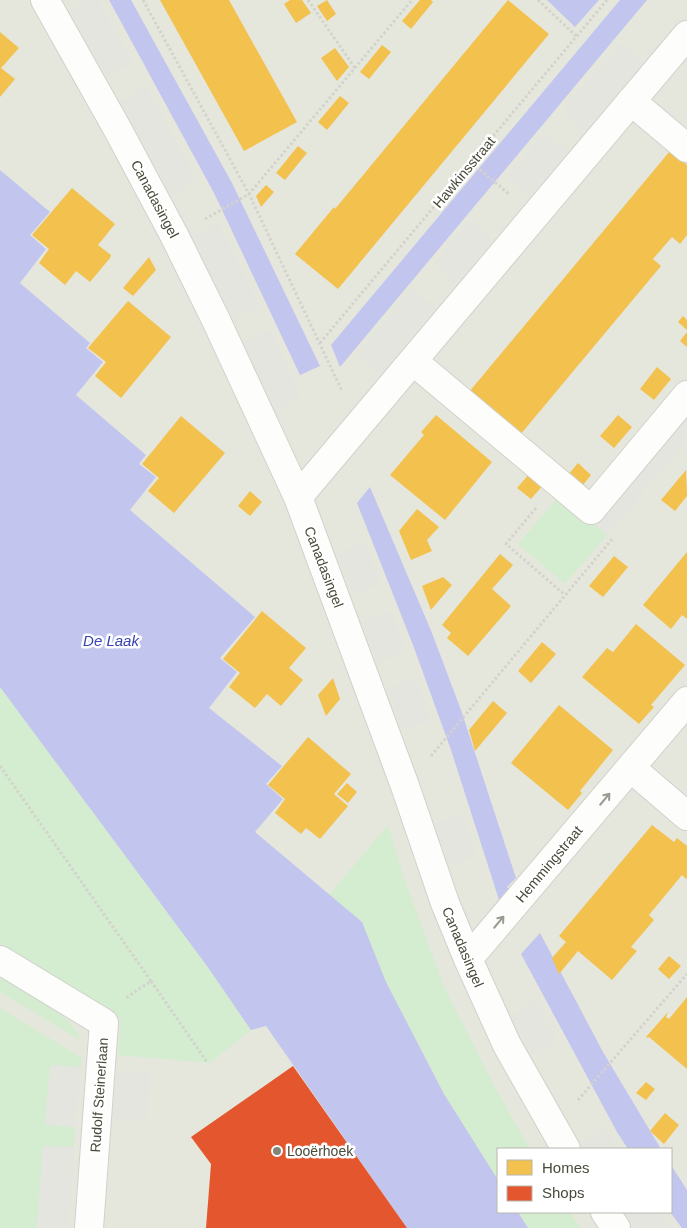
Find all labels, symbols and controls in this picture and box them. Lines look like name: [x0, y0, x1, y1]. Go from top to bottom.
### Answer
street label: Hawkinsstraat: [430, 133, 498, 211]
street label: Canadasingel: [128, 157, 182, 241]
street label: Canadasingel: [301, 524, 347, 610]
water label: De Laak: [83, 632, 140, 649]
one-way arrow: [599, 792, 610, 805]
street label: Hemmingstraat: [512, 822, 586, 905]
street label: Canadasingel: [439, 904, 487, 990]
one-way arrow: [494, 916, 505, 929]
street label: Rudolf Steinerlaan: [87, 1037, 111, 1153]
place label: Looërhoek: [287, 1143, 354, 1159]
marker: Looërhoek: [271, 1145, 283, 1157]
legend: [497, 1148, 672, 1213]
text: Homes: [542, 1159, 590, 1176]
text: Shops: [542, 1184, 585, 1201]

